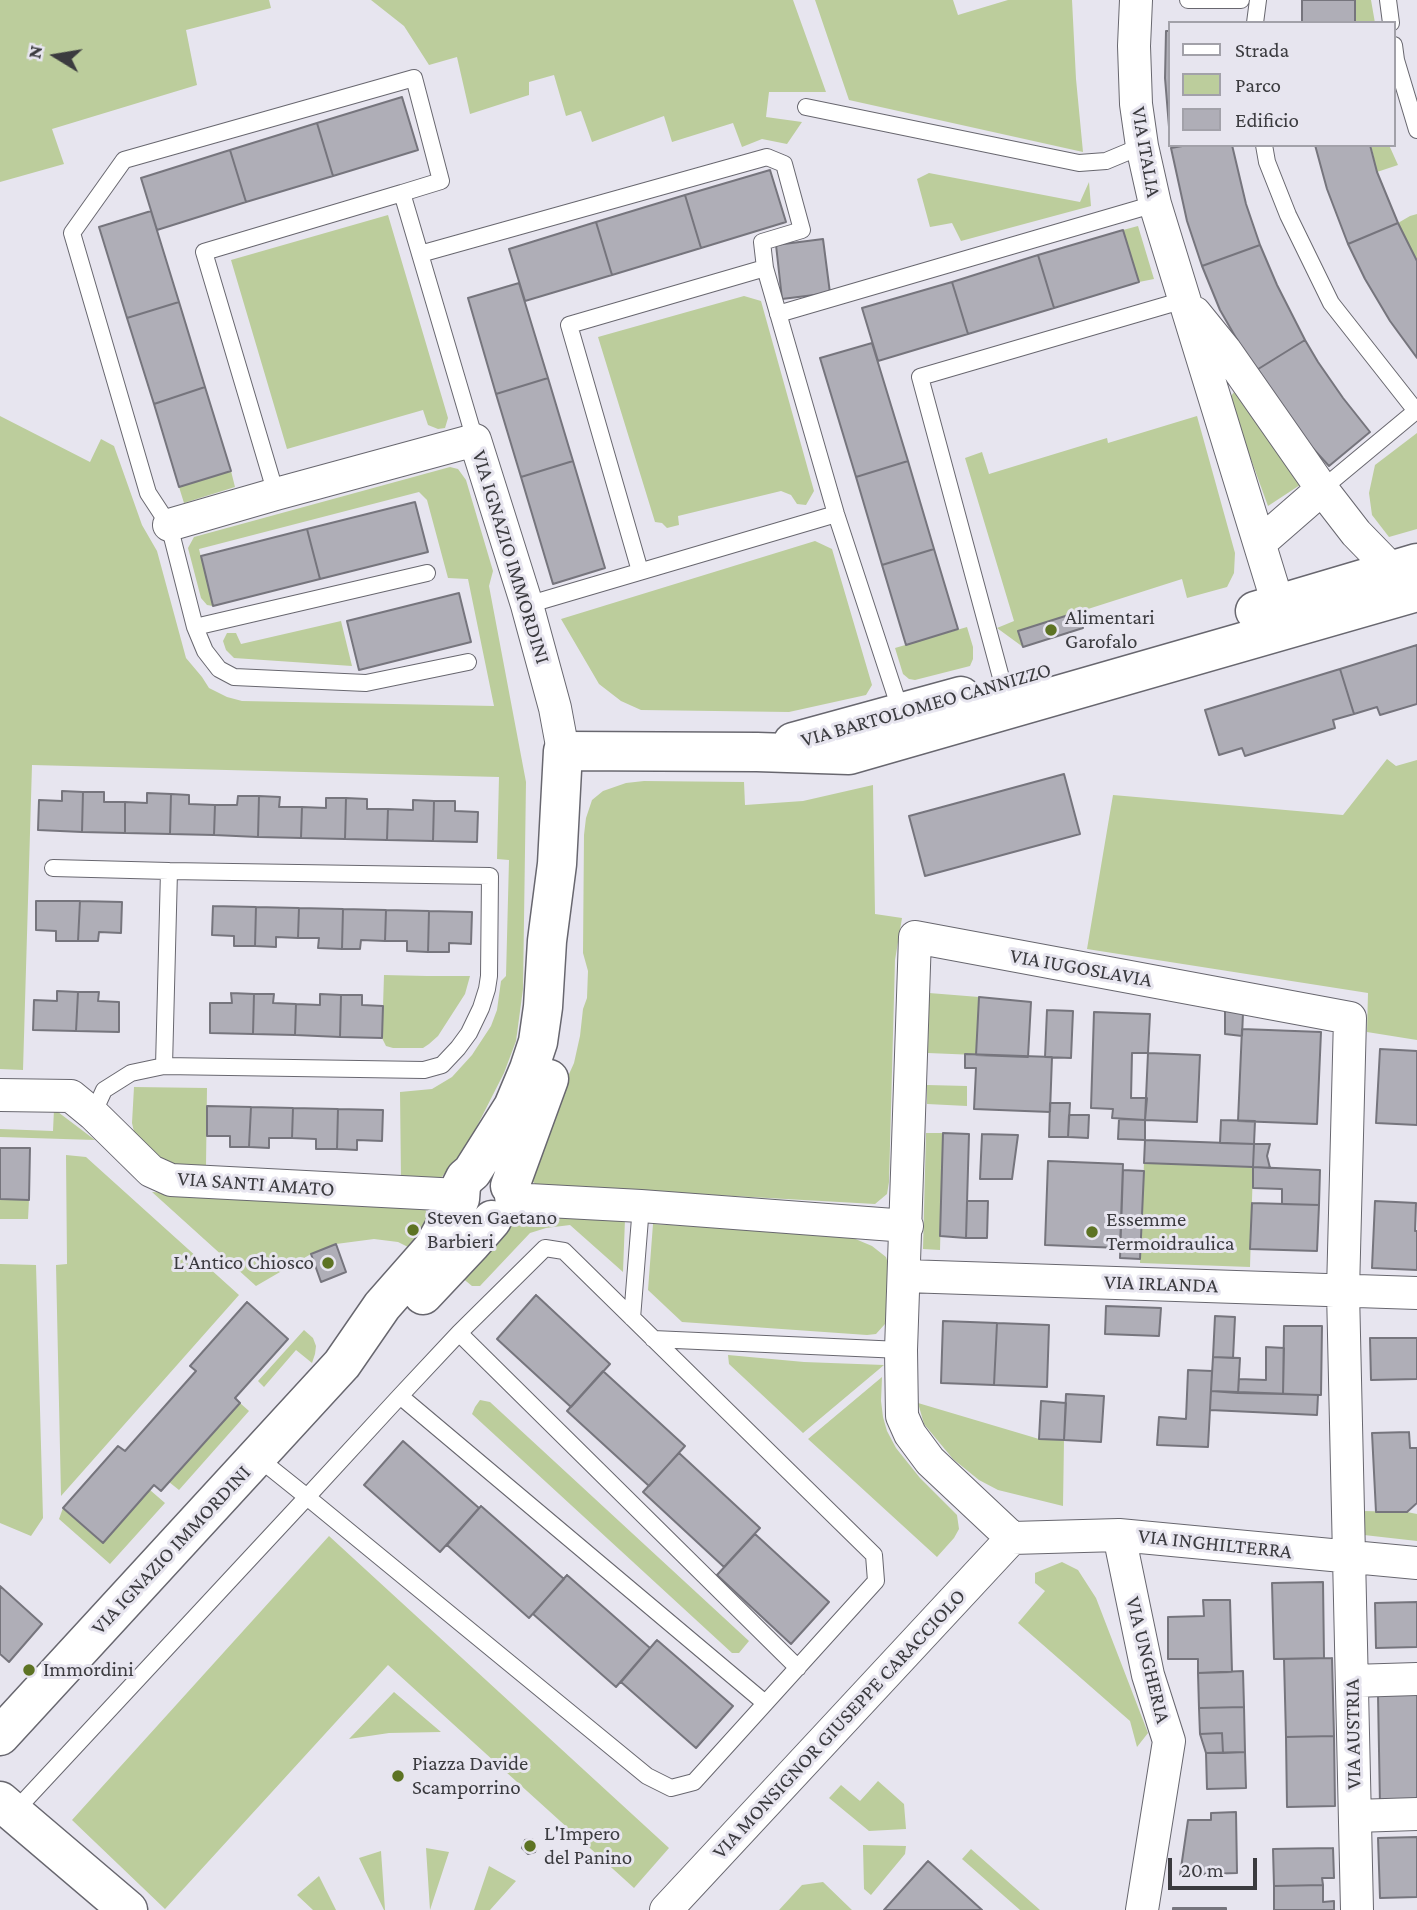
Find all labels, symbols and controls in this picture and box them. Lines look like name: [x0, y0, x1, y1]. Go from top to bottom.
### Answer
north arrow: [21, 21, 91, 91]
legend: [1168, 21, 1396, 147]
text: Strada: [1235, 38, 1289, 62]
text: N: [23, 44, 46, 60]
text: Parco: [1235, 73, 1281, 97]
street label: VIA ITALIA: [1126, 105, 1166, 199]
text: Edificio: [1235, 108, 1299, 132]
street label: VIA IGNAZIO IMMORDINI: [466, 447, 556, 667]
place label: Alimentari Garofalo: [1065, 605, 1155, 655]
marker: Alimentari Garofalo: [1043, 622, 1059, 638]
street label: VIA BARTOLOMEO CANNIZZO: [798, 657, 1054, 753]
street label: VIA IUGOSLAVIA: [1008, 943, 1154, 993]
street label: VIA SANTI AMATO: [177, 1166, 335, 1202]
place label: Steven Gaetano Barbieri: [427, 1205, 557, 1255]
place label: Essemme Termoidraulica: [1106, 1207, 1235, 1257]
marker: Steven Gaetano Barbieri: [405, 1222, 421, 1238]
marker: Essemme Termoidraulica: [1084, 1224, 1100, 1240]
place label: L'Antico Chiosco: [173, 1250, 314, 1276]
marker: L'Antico Chiosco: [320, 1255, 336, 1271]
street label: VIA IRLANDA: [1103, 1269, 1219, 1299]
street label: VIA IGNAZIO IMMORDINI: [86, 1460, 256, 1640]
street label: VIA INGHILTERRA: [1137, 1523, 1293, 1565]
street label: VIA MONSIGNOR GIUSEPPE CARACCIOLO: [707, 1584, 971, 1864]
street label: VIA UNGHERIA: [1120, 1594, 1176, 1726]
place label: Immordini: [43, 1657, 134, 1683]
marker: Immordini: [21, 1662, 37, 1678]
street label: VIA AUSTRIA: [1339, 1678, 1367, 1790]
place label: Piazza Davide Scamporrino: [412, 1751, 528, 1801]
marker: Piazza Davide Scamporrino: [390, 1768, 406, 1784]
place label: L'Impero del Panino: [544, 1821, 632, 1871]
marker: L'Impero del Panino: [522, 1838, 538, 1854]
scale bar: [1172, 1843, 1261, 1887]
text: 20 m: [1181, 1858, 1224, 1882]

